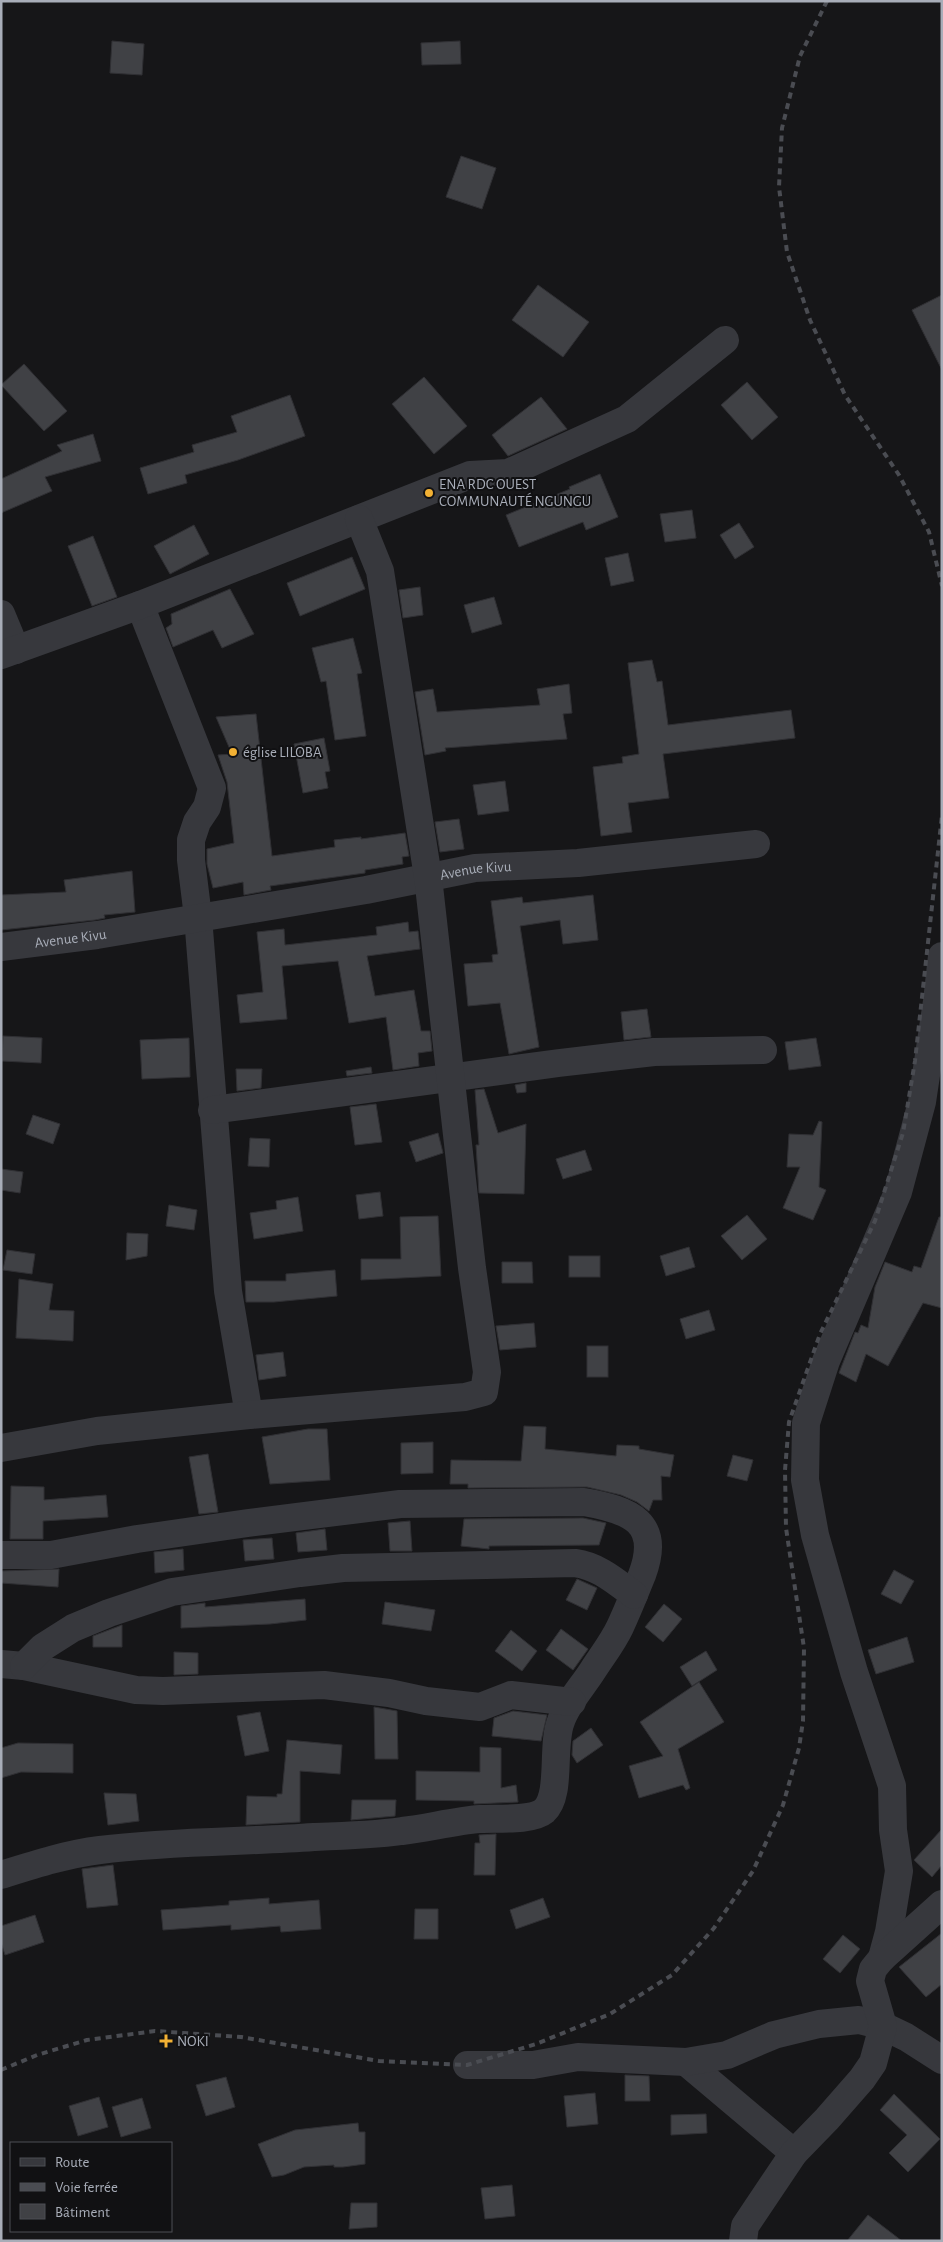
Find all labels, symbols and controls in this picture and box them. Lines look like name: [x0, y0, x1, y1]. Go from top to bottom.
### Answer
place label: ENA RDC OUEST COMMUNAUTÉ NGUNGU: [439, 477, 591, 509]
marker: ENA RDC OUEST COMMUNAUTÉ NGUNGU: [423, 487, 435, 499]
place label: église LILOBA: [243, 745, 322, 760]
marker: église LILOBA: [227, 746, 239, 758]
street label: Avenue Kivu: [438, 859, 512, 882]
street label: Avenue Kivu: [34, 926, 108, 950]
marker: NOKI: [159, 2034, 173, 2048]
place label: NOKI: [177, 2034, 209, 2049]
legend: [10, 2142, 172, 2232]
text: Route: [55, 2155, 89, 2170]
text: Voie ferrée: [55, 2180, 118, 2195]
text: Bâtiment: [55, 2205, 110, 2220]

